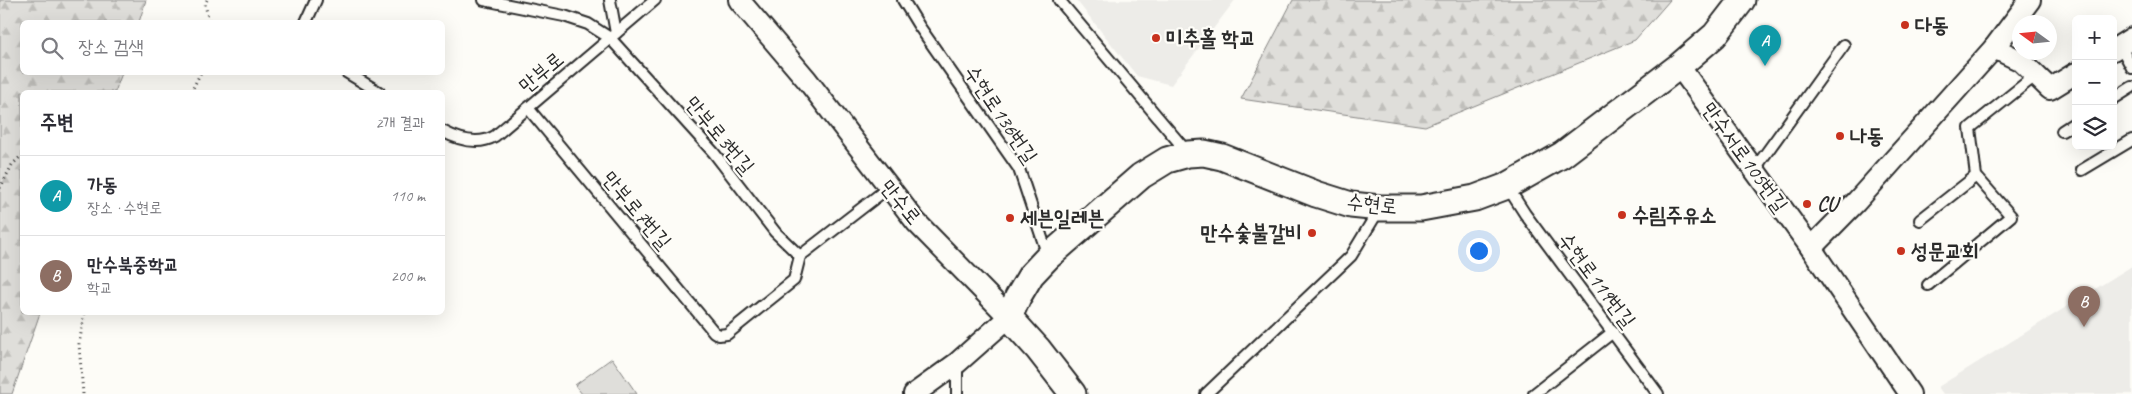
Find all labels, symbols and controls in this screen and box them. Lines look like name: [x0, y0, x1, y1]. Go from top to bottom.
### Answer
place label: 다동: [1915, 12, 1949, 38]
north arrow: [2012, 15, 2057, 60]
map controls: [2072, 15, 2117, 150]
button: +: [2072, 15, 2117, 60]
marker: 다동: [1899, 19, 1911, 31]
search box: [20, 20, 445, 75]
place label: 미추홀 학교: [1166, 25, 1256, 51]
pin: A: [1749, 25, 1781, 66]
marker: 미추홀 학교: [1150, 32, 1162, 44]
icon: search: [38, 34, 66, 62]
text: 장소 검색: [78, 35, 144, 59]
street label: 만부로: [513, 46, 569, 98]
street label: 수현로136번길: [959, 60, 1043, 168]
button: −: [2072, 60, 2117, 105]
street label: 만부로3번길: [680, 91, 760, 179]
street label: 만수서로105번길: [1696, 97, 1794, 217]
button: layers: [2072, 105, 2117, 150]
text: 주변: [40, 109, 74, 135]
text: 2개 결과: [375, 113, 425, 133]
place label: 나동: [1850, 123, 1884, 149]
marker: 나동: [1834, 130, 1846, 142]
street label: 만부로7번길: [597, 166, 677, 254]
text: 가동: [87, 173, 118, 197]
street label: 만수로: [875, 174, 927, 230]
text: A: [52, 186, 60, 206]
text: 110 m: [391, 186, 425, 206]
street label: 수현로: [1345, 188, 1399, 220]
place label: CU: [1817, 191, 1842, 217]
text: 장소 · 수현로: [87, 198, 162, 218]
marker: CU: [1801, 198, 1813, 210]
place label: 수림주유소: [1632, 202, 1717, 228]
place label: 세븐일레븐: [1020, 205, 1105, 231]
marker: 수림주유소: [1616, 209, 1628, 221]
marker: 세븐일레븐: [1004, 212, 1016, 224]
place label: 만수숯불갈비: [1201, 220, 1302, 246]
marker: 만수숯불갈비: [1306, 227, 1318, 239]
street label: 수현로119번길: [1553, 227, 1641, 333]
your location: [1466, 238, 1492, 264]
place label: 성문교회: [1911, 238, 1979, 264]
marker: 성문교회: [1895, 245, 1907, 257]
text: 만수북중학교: [87, 253, 179, 277]
text: B: [52, 266, 60, 286]
text: 200 m: [391, 266, 425, 286]
text: 학교: [87, 278, 113, 298]
pin: B: [2068, 286, 2100, 327]

